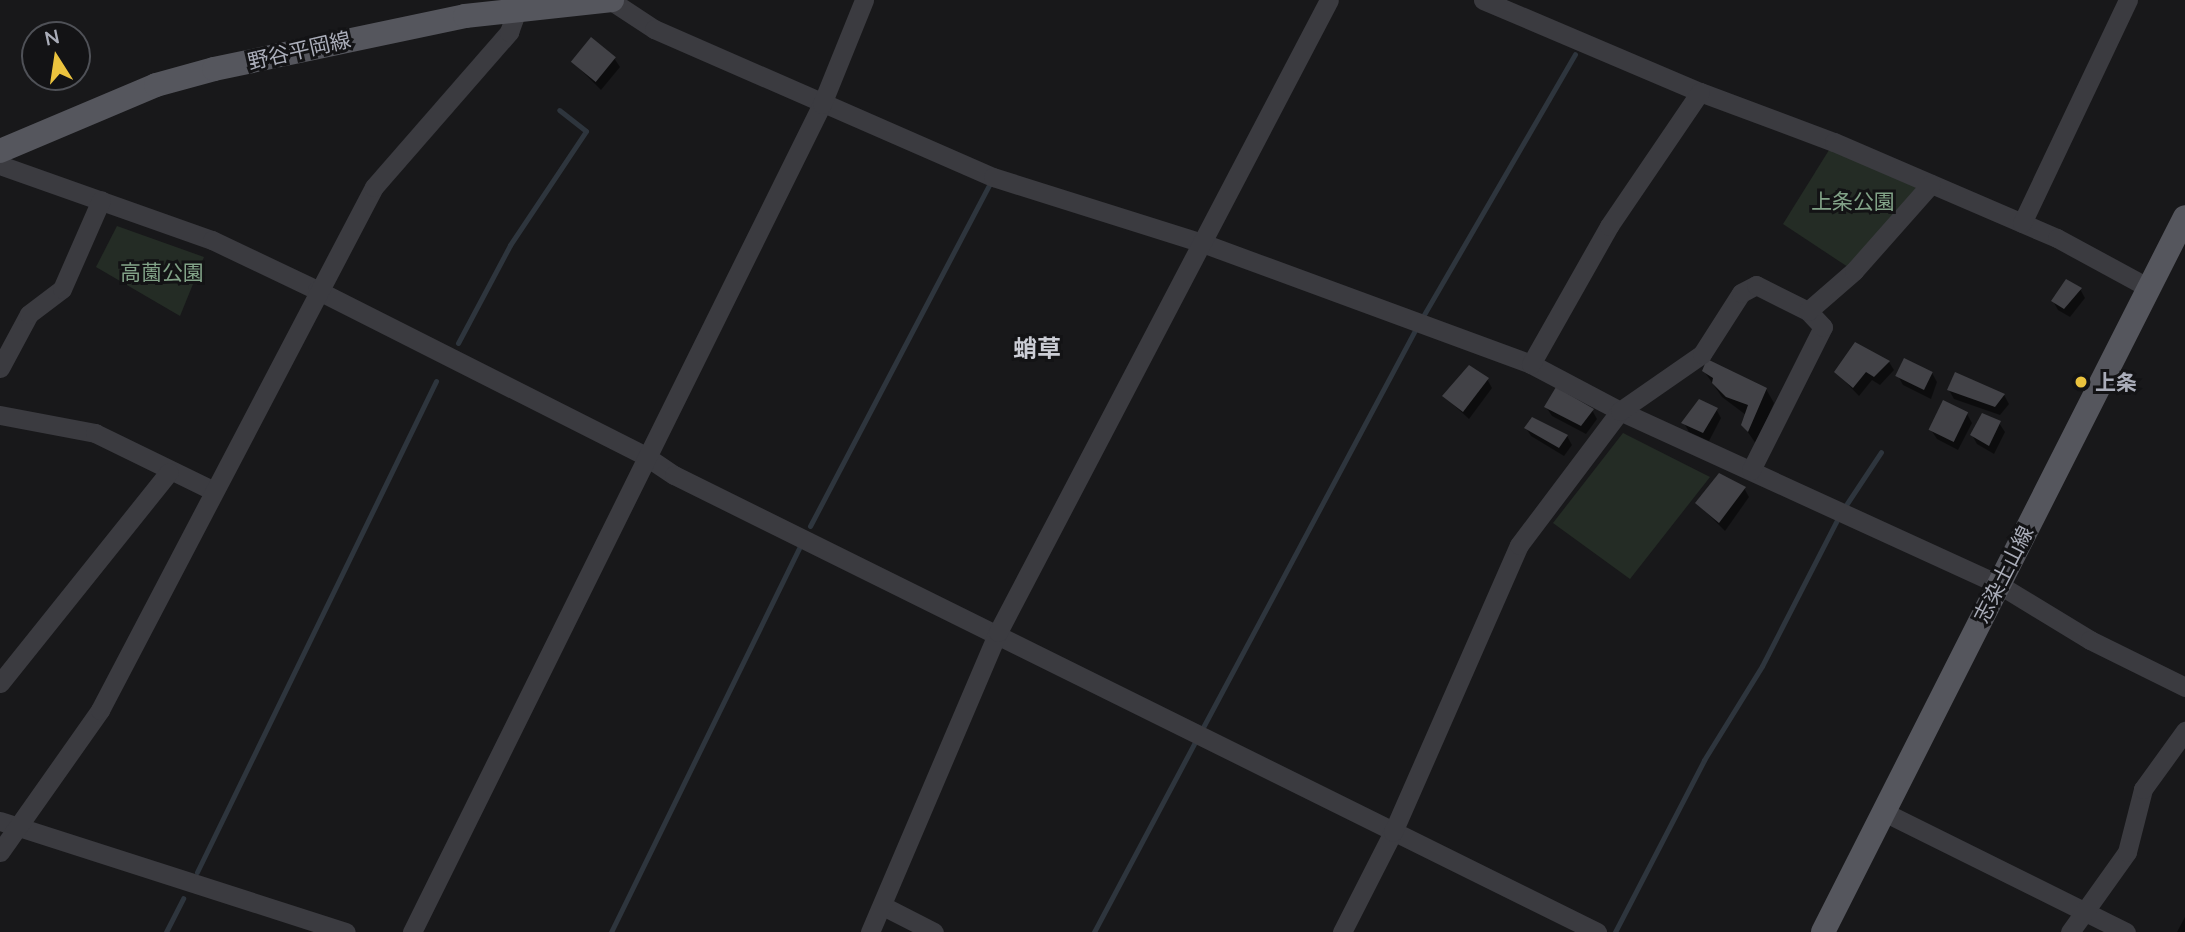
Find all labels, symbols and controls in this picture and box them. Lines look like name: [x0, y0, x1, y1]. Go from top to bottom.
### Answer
north arrow: [21, 21, 91, 91]
text: N: [42, 24, 61, 50]
street label: 野谷平岡線: [245, 26, 353, 74]
park label: 上条公園: [1811, 188, 1895, 214]
park label: 高薗公園: [120, 259, 204, 285]
district label: 蛸草: [1013, 334, 1061, 362]
place label: 上条: [2095, 369, 2137, 395]
marker: 上条: [2073, 374, 2089, 390]
street label: 志染土山線: [1968, 522, 2038, 626]

